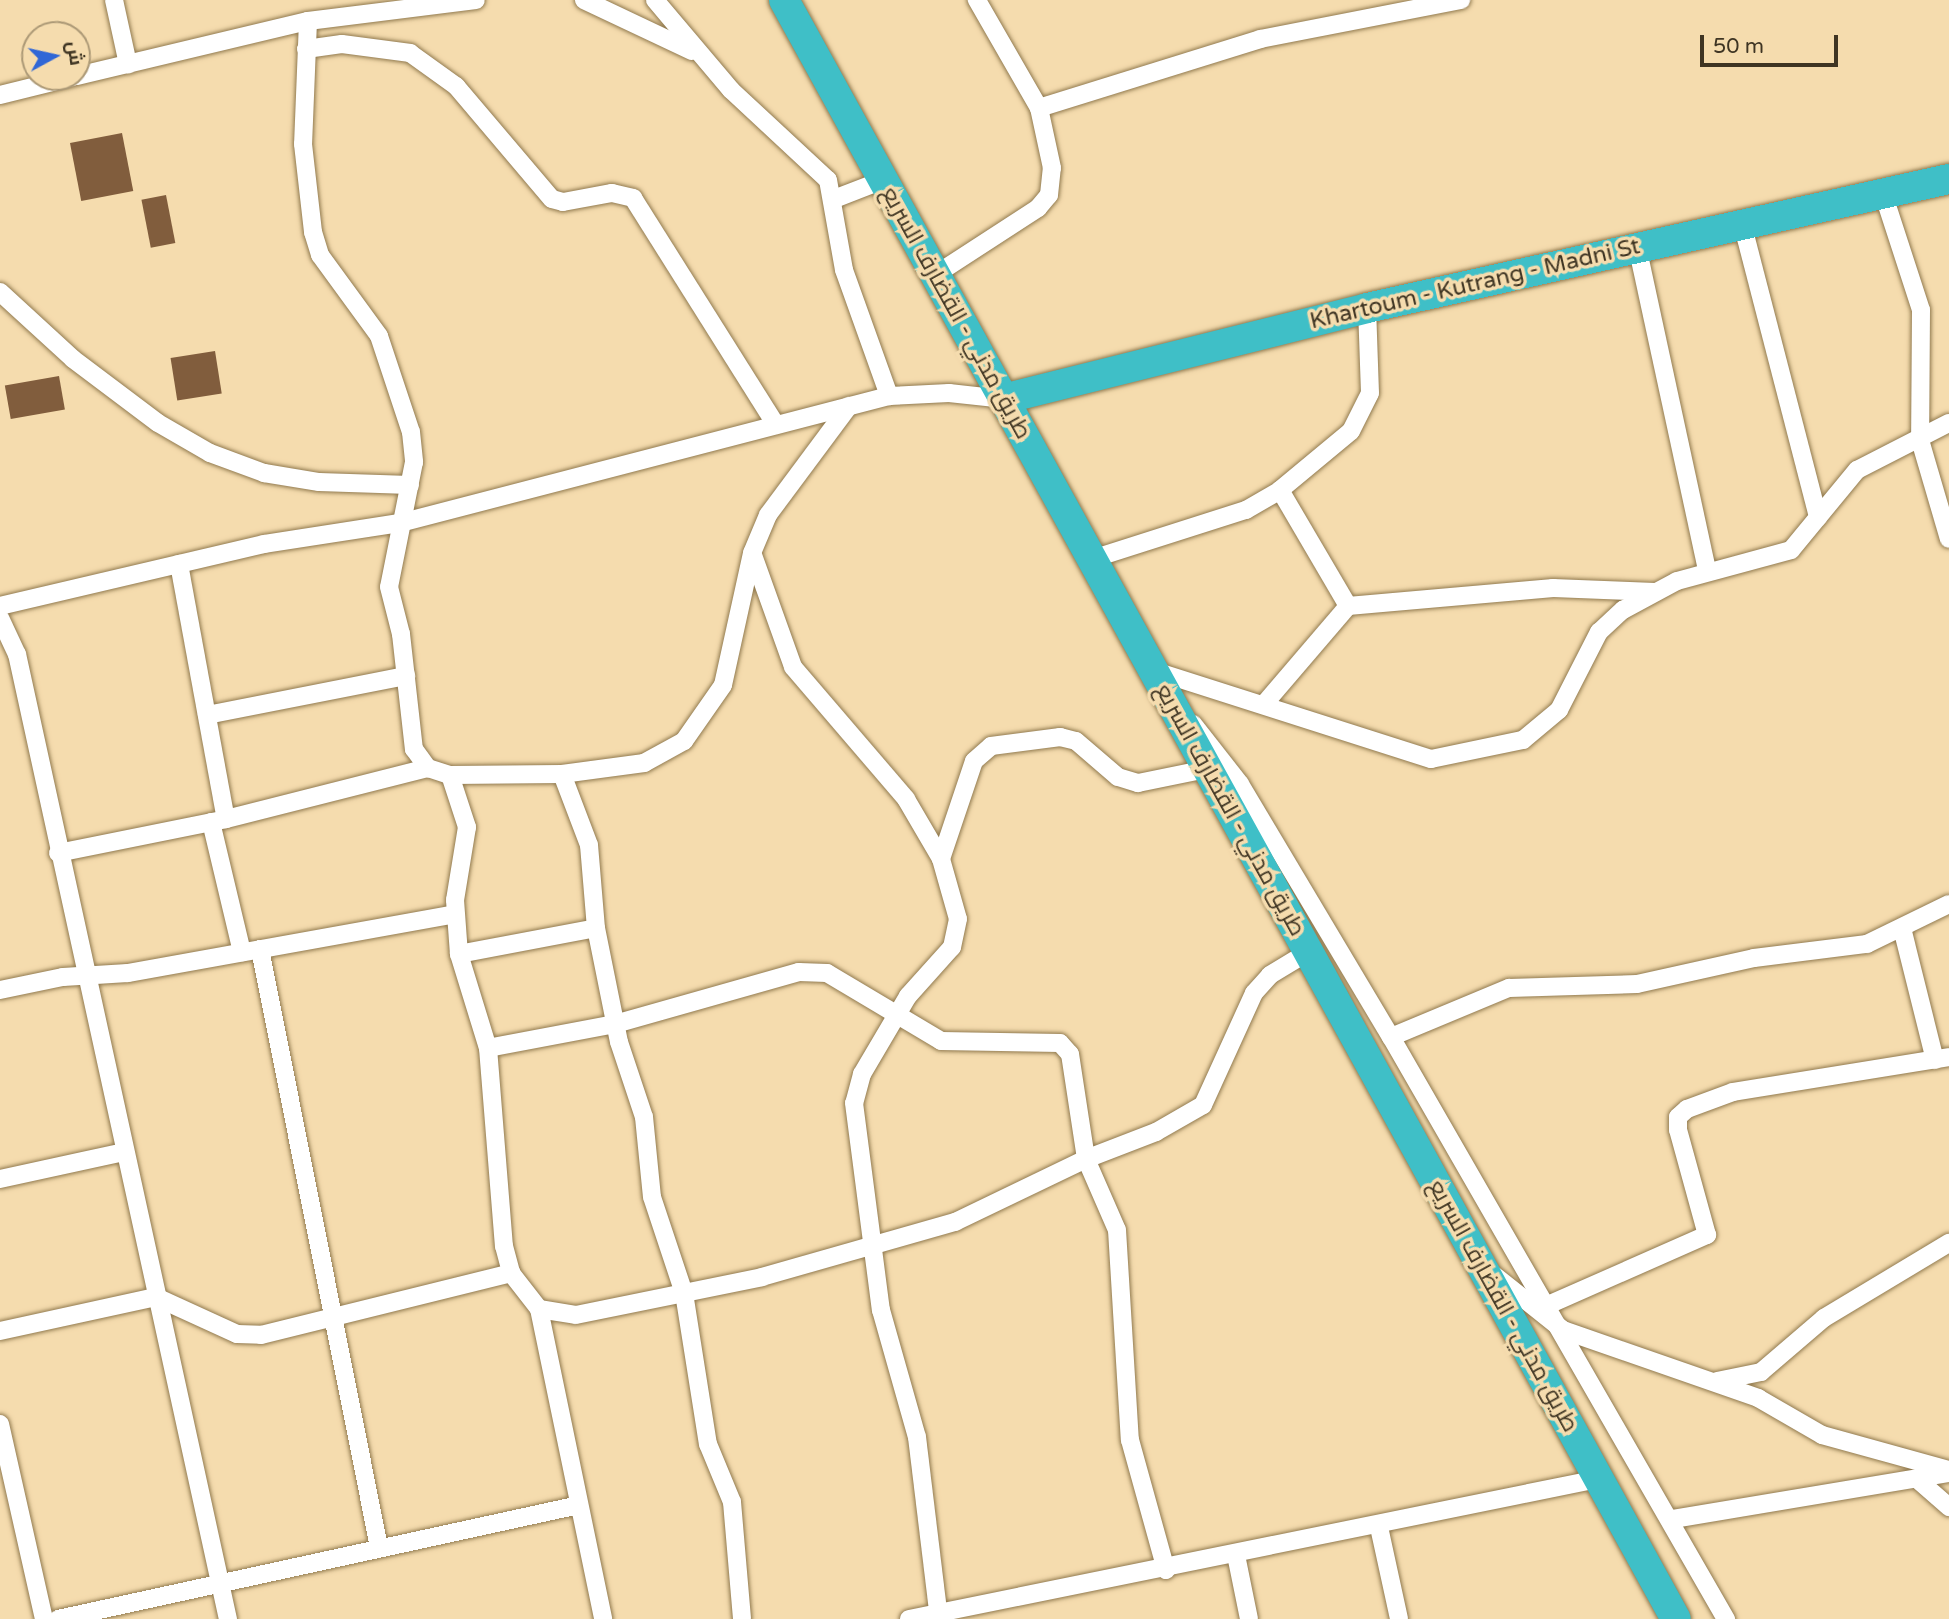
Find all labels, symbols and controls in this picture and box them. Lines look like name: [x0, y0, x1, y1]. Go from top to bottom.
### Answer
north arrow: [21, 21, 91, 91]
scale bar: [1704, 21, 1842, 65]
text: 50 m: [1713, 34, 1764, 59]
text: ش: [62, 40, 87, 67]
street label: طريق مدني - القضارف السريع: [875, 182, 1037, 444]
street label: Khartoum - Kutrang - Madni St: [1307, 233, 1643, 335]
street label: طريق مدني - القضارف السريع: [1149, 679, 1311, 941]
street label: طريق مدني - القضارف السريع: [1422, 1175, 1584, 1437]

